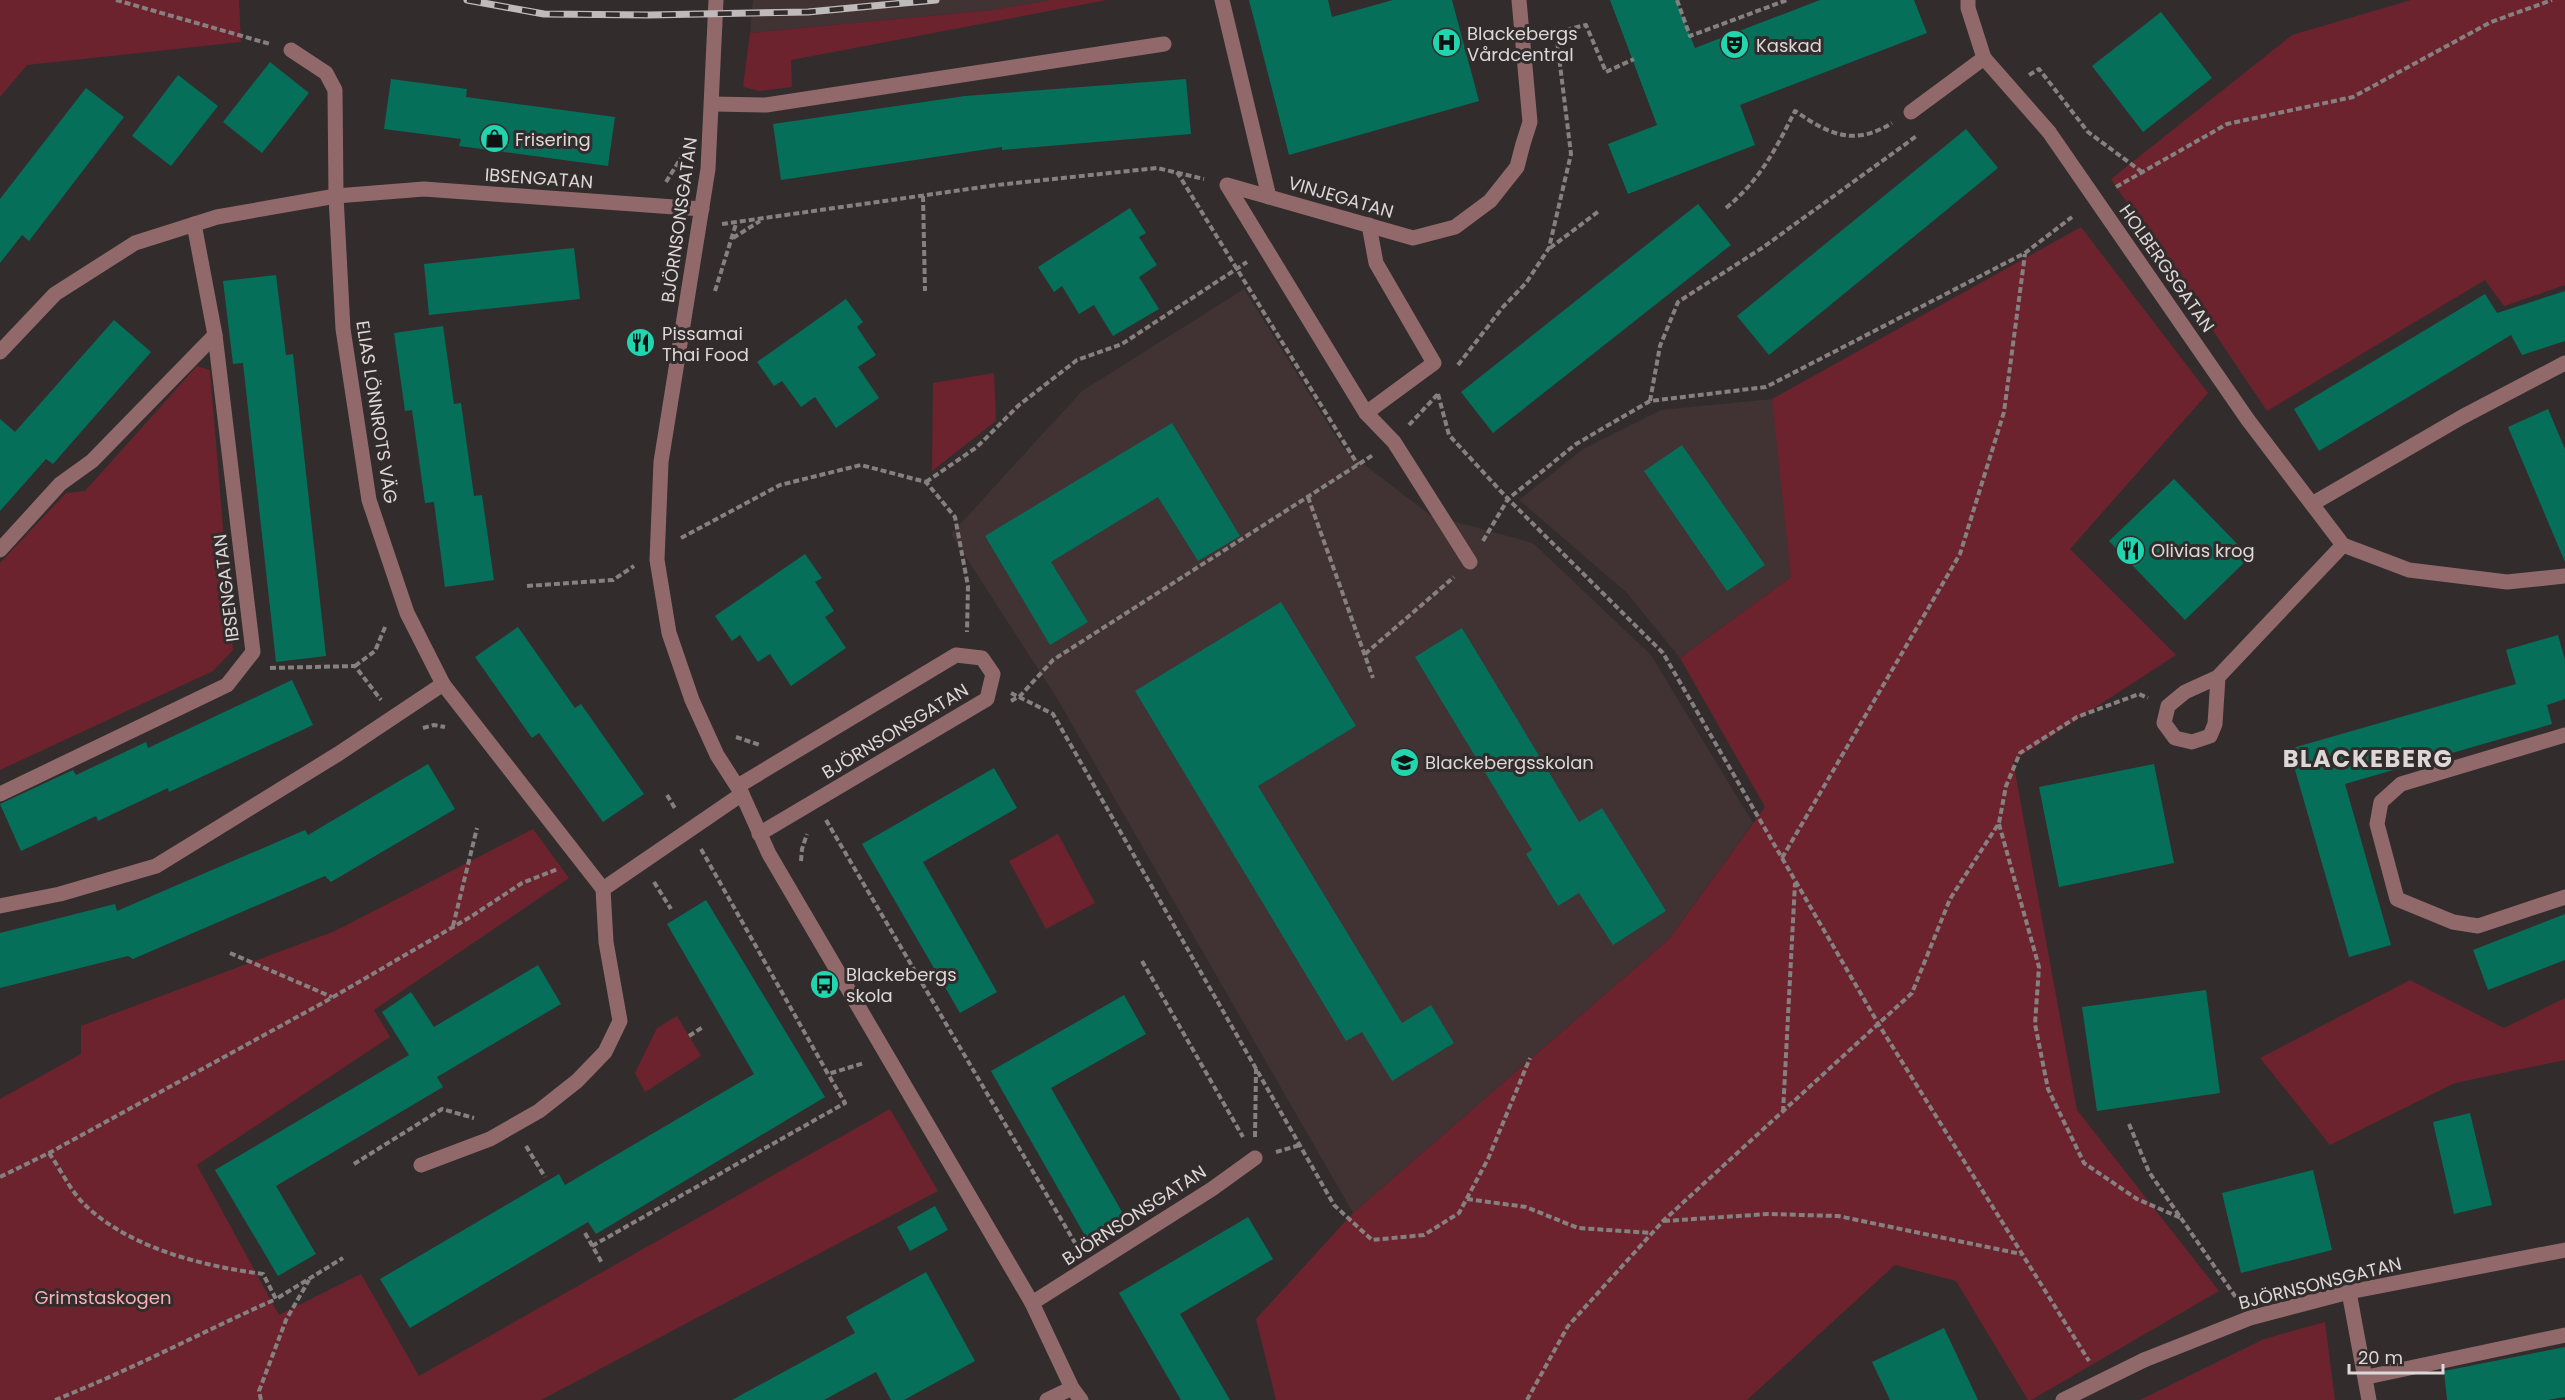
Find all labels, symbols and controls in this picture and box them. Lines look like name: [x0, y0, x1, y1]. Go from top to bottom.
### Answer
place label: Blackebergs Vårdcentral: [1467, 21, 1578, 67]
hospital icon: Blackebergs Vårdcentral: [1430, 27, 1462, 59]
theatre icon: Kaskad: [1719, 29, 1751, 61]
place label: Kaskad: [1756, 33, 1822, 58]
shop icon: Frisering: [478, 123, 510, 155]
place label: Frisering: [515, 127, 591, 152]
street label: BJÖRNSONSGATAN: [655, 136, 703, 304]
street label: IBSENGATAN: [484, 162, 594, 194]
street label: VINJEGATAN: [1285, 170, 1397, 224]
street label: HOLBERGSGATAN: [2114, 199, 2220, 337]
street label: ELIAS LÖNNROTS VÄG: [350, 319, 404, 505]
place label: Pissamai Thai Food: [662, 321, 749, 367]
restaurant icon: Pissamai Thai Food: [625, 327, 657, 359]
street label: IBSENGATAN: [207, 533, 245, 643]
restaurant icon: Olivias krog: [2114, 534, 2146, 566]
place label: Olivias krog: [2151, 538, 2255, 563]
street label: BJÖRNSONSGATAN: [817, 677, 973, 785]
district label: BLACKEBERG: [2283, 742, 2453, 775]
school or university icon: Blackebergsskolan: [1388, 746, 1420, 778]
place label: Blackebergsskolan: [1425, 750, 1594, 775]
place label: Blackebergs skola: [846, 962, 957, 1008]
bus stop icon: Blackebergs skola: [809, 968, 841, 1000]
street label: BJÖRNSONSGATAN: [1057, 1159, 1211, 1271]
street label: BJÖRNSONSGATAN: [2236, 1251, 2404, 1315]
park label: Grimstaskogen: [35, 1285, 171, 1310]
scale bar: [2349, 1337, 2444, 1375]
text: 20 m: [2358, 1345, 2403, 1370]

